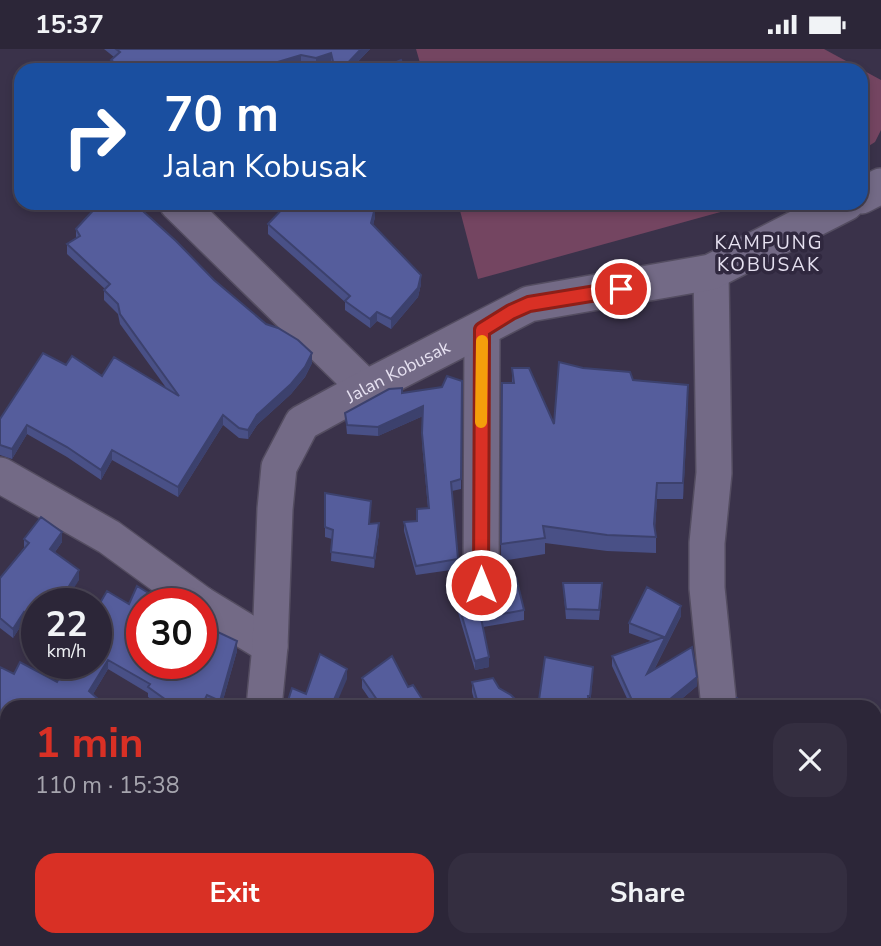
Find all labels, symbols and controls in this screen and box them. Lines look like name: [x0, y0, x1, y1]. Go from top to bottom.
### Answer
text: 15:37: [35, 7, 104, 42]
text: 70 m: [164, 81, 279, 148]
icon: right: [49, 91, 140, 182]
text: Jalan Kobusak: [164, 145, 367, 188]
district label: KAMPUNG KOBUSAK: [714, 230, 824, 278]
pin: [591, 259, 651, 319]
icon: arrive: [602, 270, 640, 308]
street label: Jalan Kobusak: [341, 334, 455, 409]
position arrow: [444, 548, 518, 622]
speed limit sign: 30: [126, 588, 217, 679]
text: 22: [45, 601, 88, 648]
text: km/h: [47, 639, 86, 663]
text: 1 min: [35, 715, 144, 772]
button: close: [773, 723, 847, 797]
text: 110 m · 15:38: [35, 770, 180, 801]
button: Exit: [35, 853, 434, 933]
button: Share: [448, 853, 847, 933]

